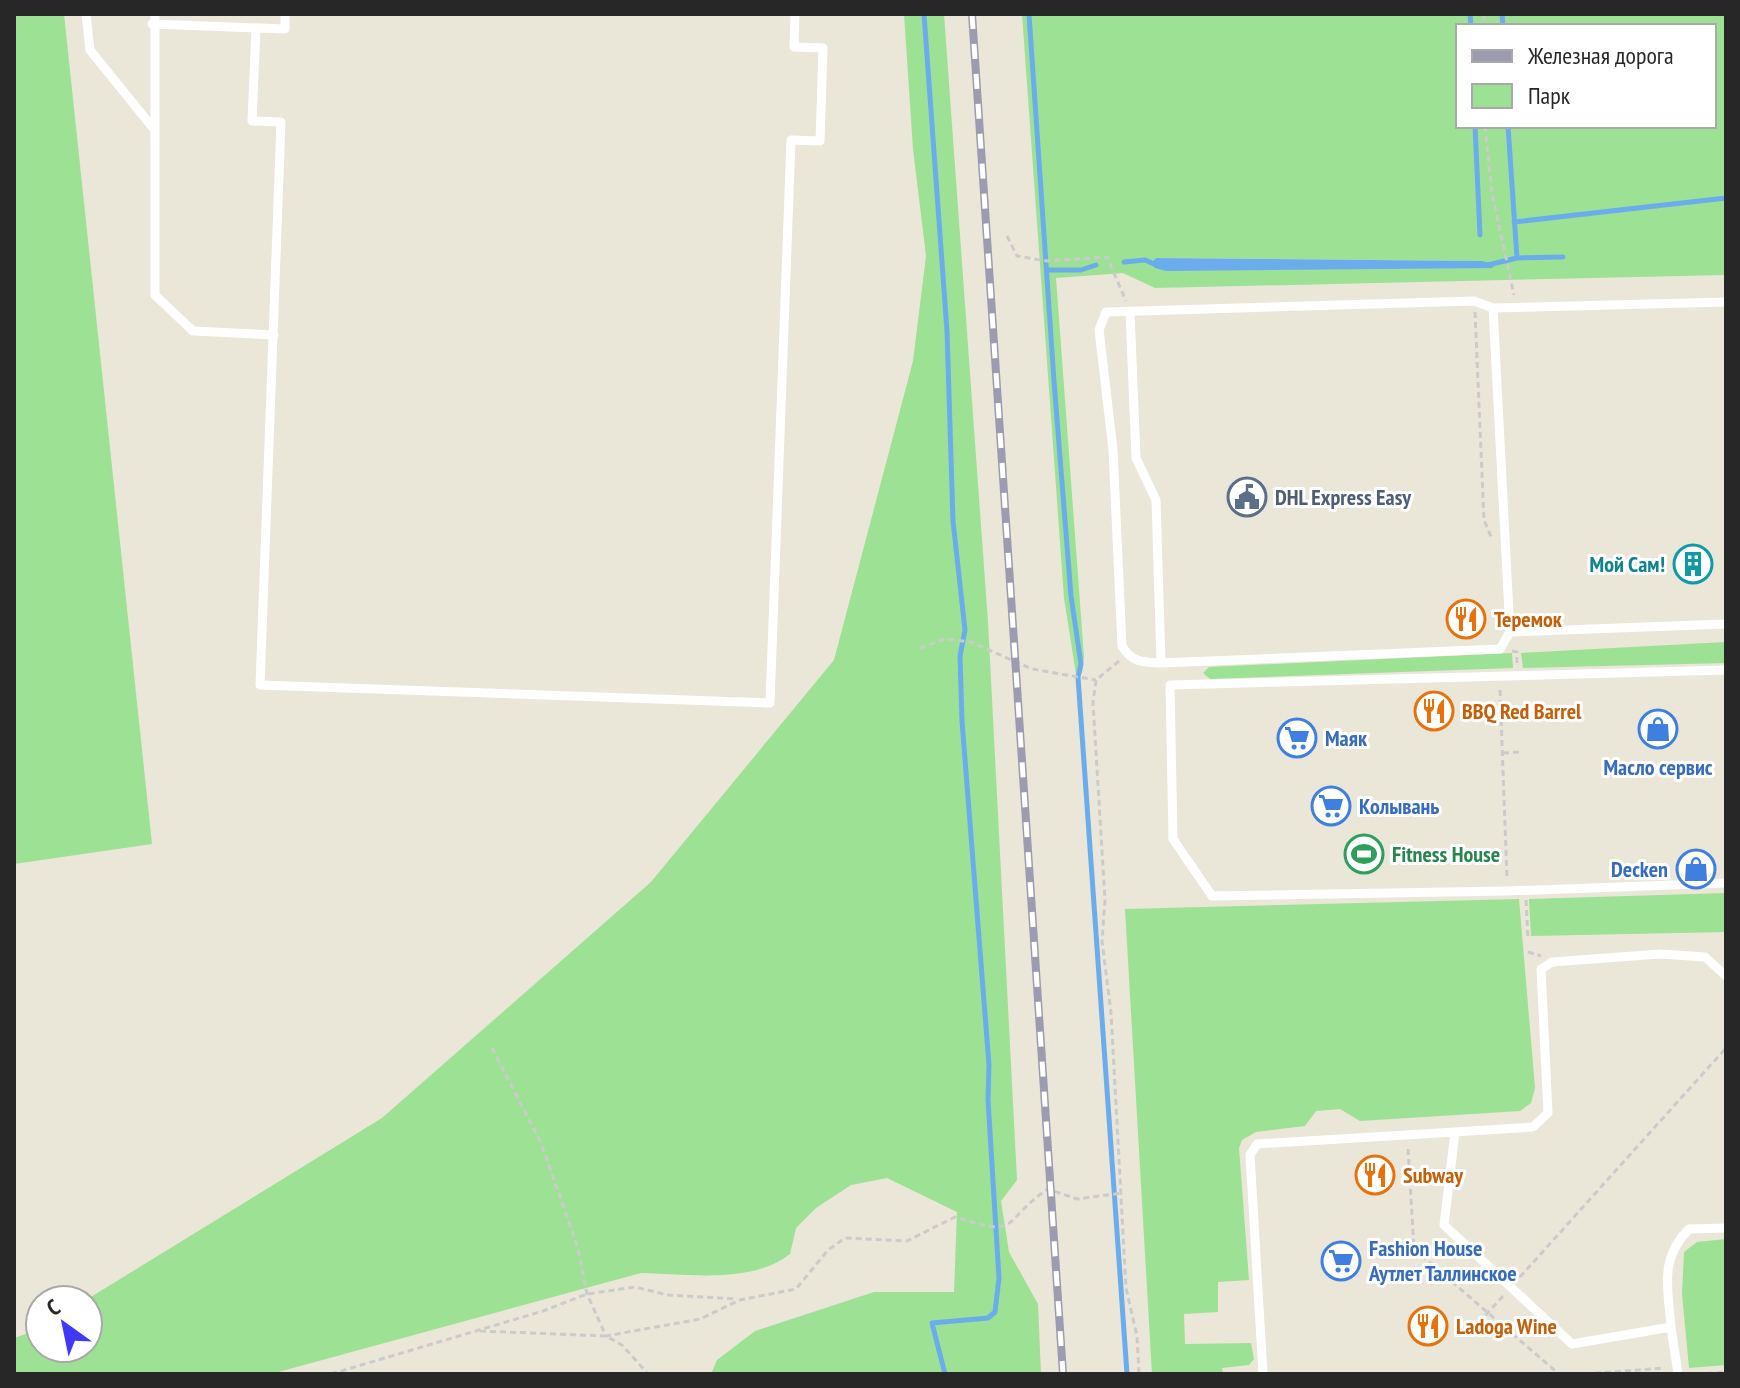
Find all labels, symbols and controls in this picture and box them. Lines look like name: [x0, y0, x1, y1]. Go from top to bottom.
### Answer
legend: [1456, 24, 1716, 128]
text: Железная дорога: [1527, 40, 1674, 71]
text: Парк: [1528, 80, 1571, 111]
public building icon: DHL Express Easy: [1226, 476, 1268, 518]
place label: DHL Express Easy: [1275, 483, 1412, 511]
building icon: Мой Сам!: [1672, 543, 1714, 585]
place label: Мой Сам!: [1590, 550, 1665, 578]
restaurant icon: Теремок: [1445, 598, 1487, 640]
place label: Теремок: [1494, 605, 1563, 633]
restaurant icon: BBQ Red Barrel: [1413, 690, 1455, 732]
place label: BBQ Red Barrel: [1462, 697, 1582, 725]
shop icon: Масло сервис: [1637, 708, 1679, 750]
supermarket icon: Маяк: [1276, 717, 1318, 759]
place label: Маяк: [1325, 724, 1368, 752]
place label: Масло сервис: [1603, 753, 1713, 781]
supermarket icon: Колывань: [1310, 785, 1352, 827]
place label: Колывань: [1359, 792, 1439, 820]
sports icon: Fitness House: [1343, 833, 1385, 875]
place label: Fitness House: [1392, 840, 1500, 868]
shop icon: Decken: [1675, 848, 1717, 890]
place label: Decken: [1611, 855, 1668, 883]
restaurant icon: Subway: [1354, 1154, 1396, 1196]
place label: Subway: [1403, 1161, 1464, 1189]
place label: Fashion House Аутлет Таллинское: [1368, 1234, 1517, 1287]
supermarket icon: Fashion House Аутлет Таллинское: [1320, 1240, 1362, 1282]
north arrow: [24, 1284, 104, 1364]
text: С: [41, 1293, 65, 1322]
restaurant icon: Ladoga Wine: [1407, 1305, 1449, 1347]
place label: Ladoga Wine: [1456, 1312, 1557, 1340]

